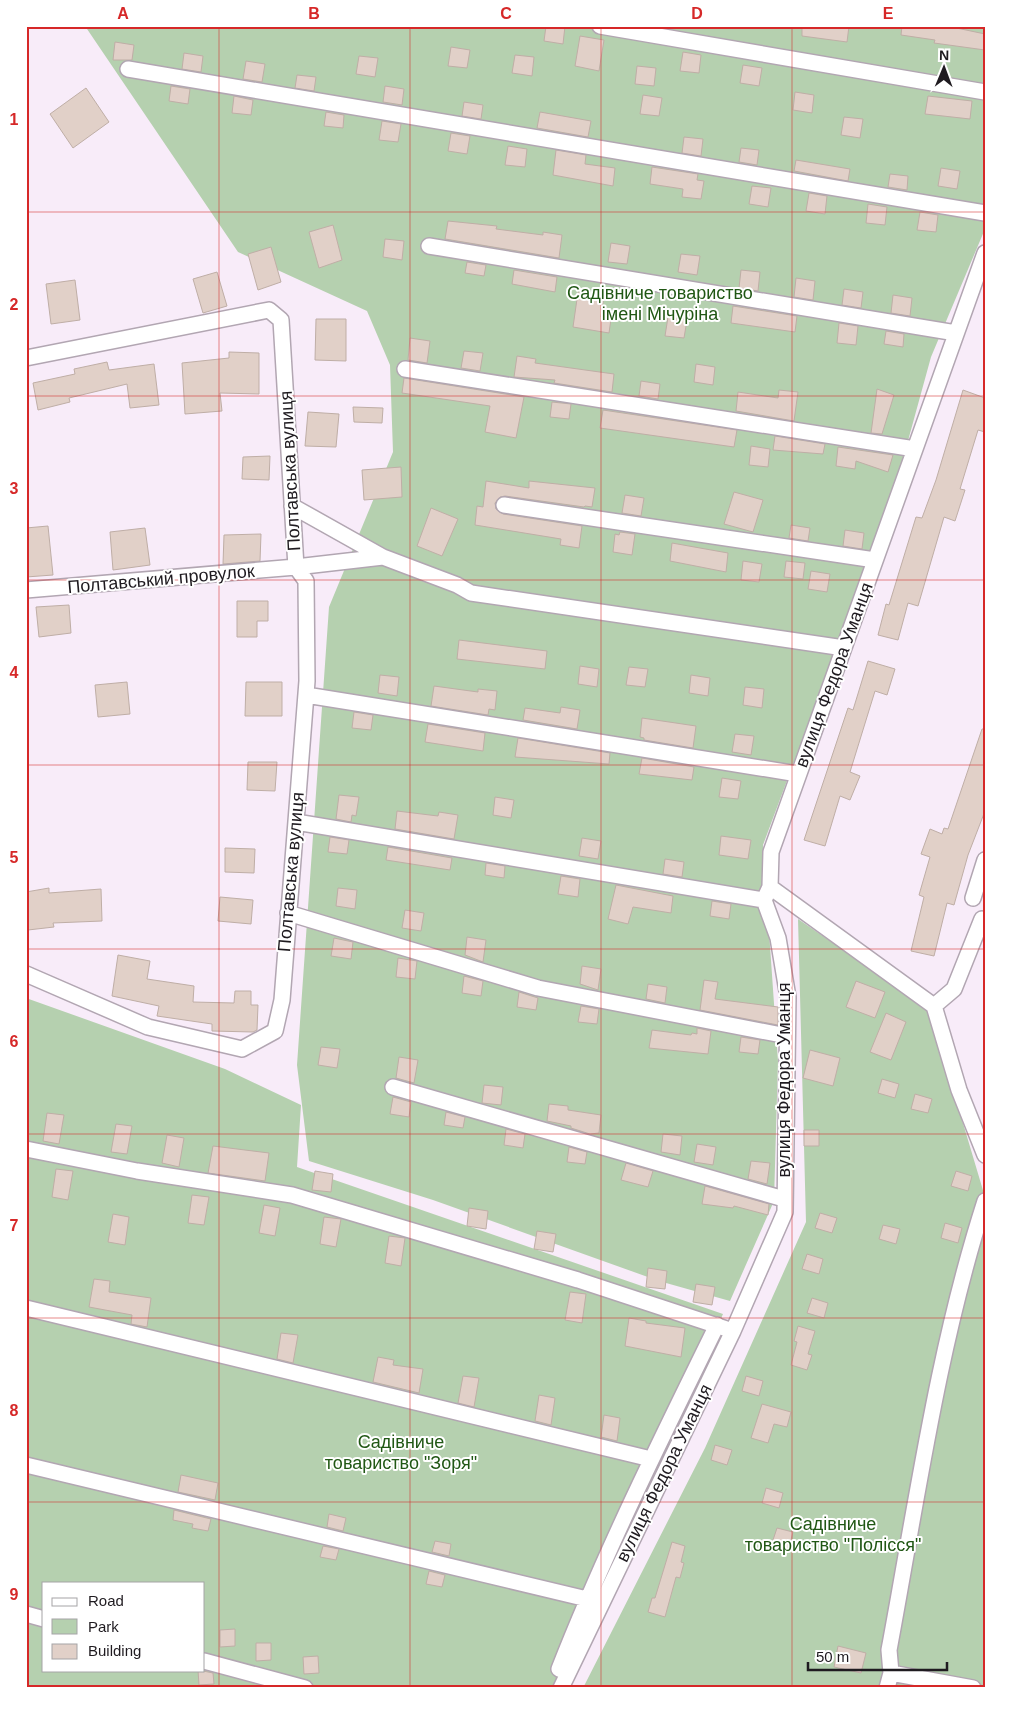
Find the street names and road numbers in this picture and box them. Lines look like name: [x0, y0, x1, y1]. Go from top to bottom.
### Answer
street label: Полтавська вулиця: [276, 390, 304, 552]
street label: Полтавський провулок: [67, 561, 256, 597]
street label: вулиця Федора Уманця: [791, 580, 877, 770]
street label: Полтавська вулиця: [274, 791, 308, 953]
street label: вулиця Федора Уманця: [774, 982, 794, 1178]
street label: вулиця Федора Уманця: [612, 1381, 716, 1565]

